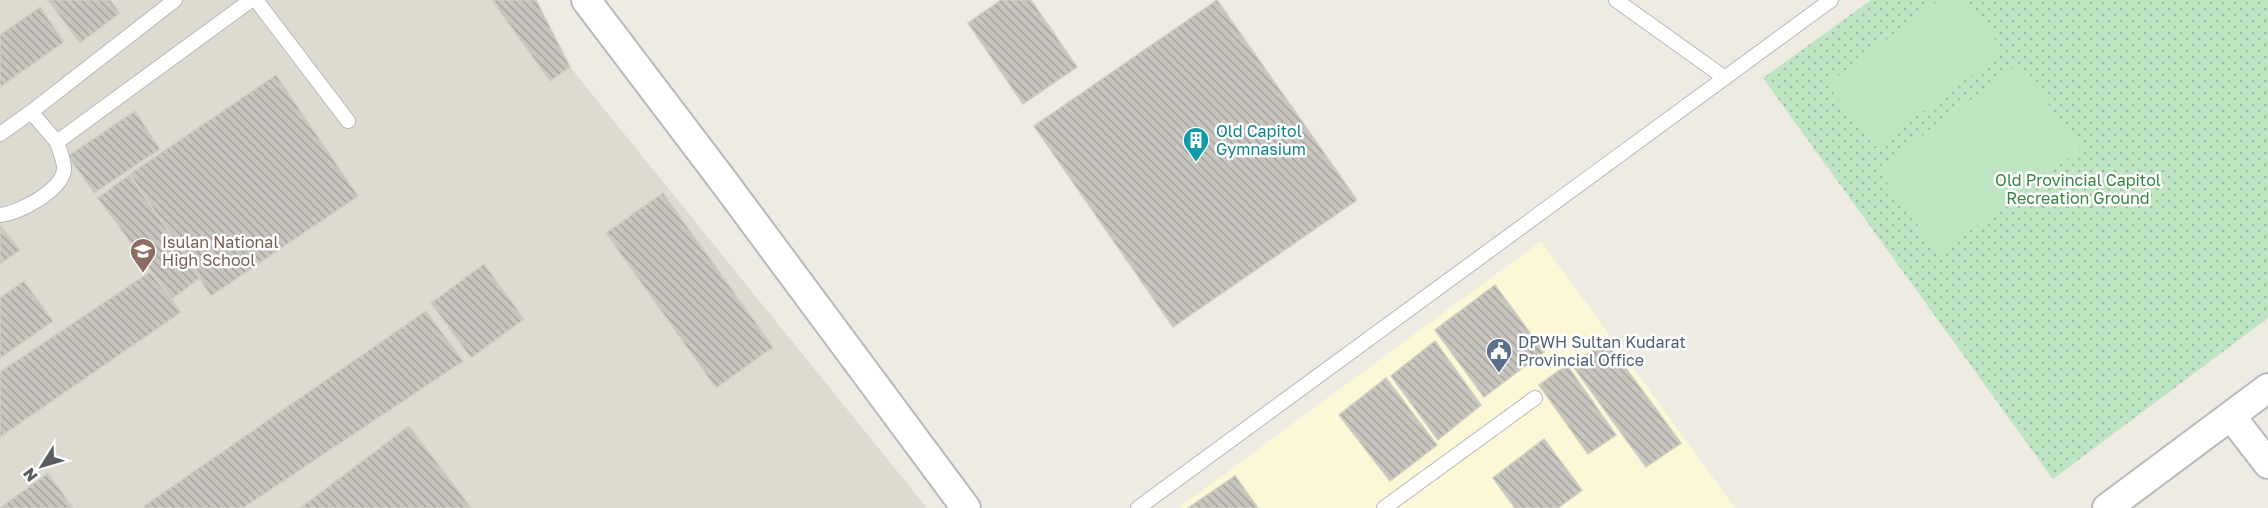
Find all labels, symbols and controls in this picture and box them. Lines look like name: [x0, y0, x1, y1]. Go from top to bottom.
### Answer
place label: Old Capitol Gymnasium: [1216, 121, 1306, 159]
building icon: Old Capitol Gymnasium: [1181, 125, 1211, 163]
park label: Old Provincial Capitol Recreation Ground: [1995, 170, 2161, 208]
place label: Isulan National High School: [162, 232, 279, 270]
school or university icon: Isulan National High School: [128, 236, 158, 274]
place label: DPWH Sultan Kudarat Provincial Office: [1518, 332, 1686, 370]
public building icon: DPWH Sultan Kudarat Provincial Office: [1484, 336, 1514, 374]
north arrow: [12, 436, 72, 496]
text: N: [18, 464, 42, 486]

